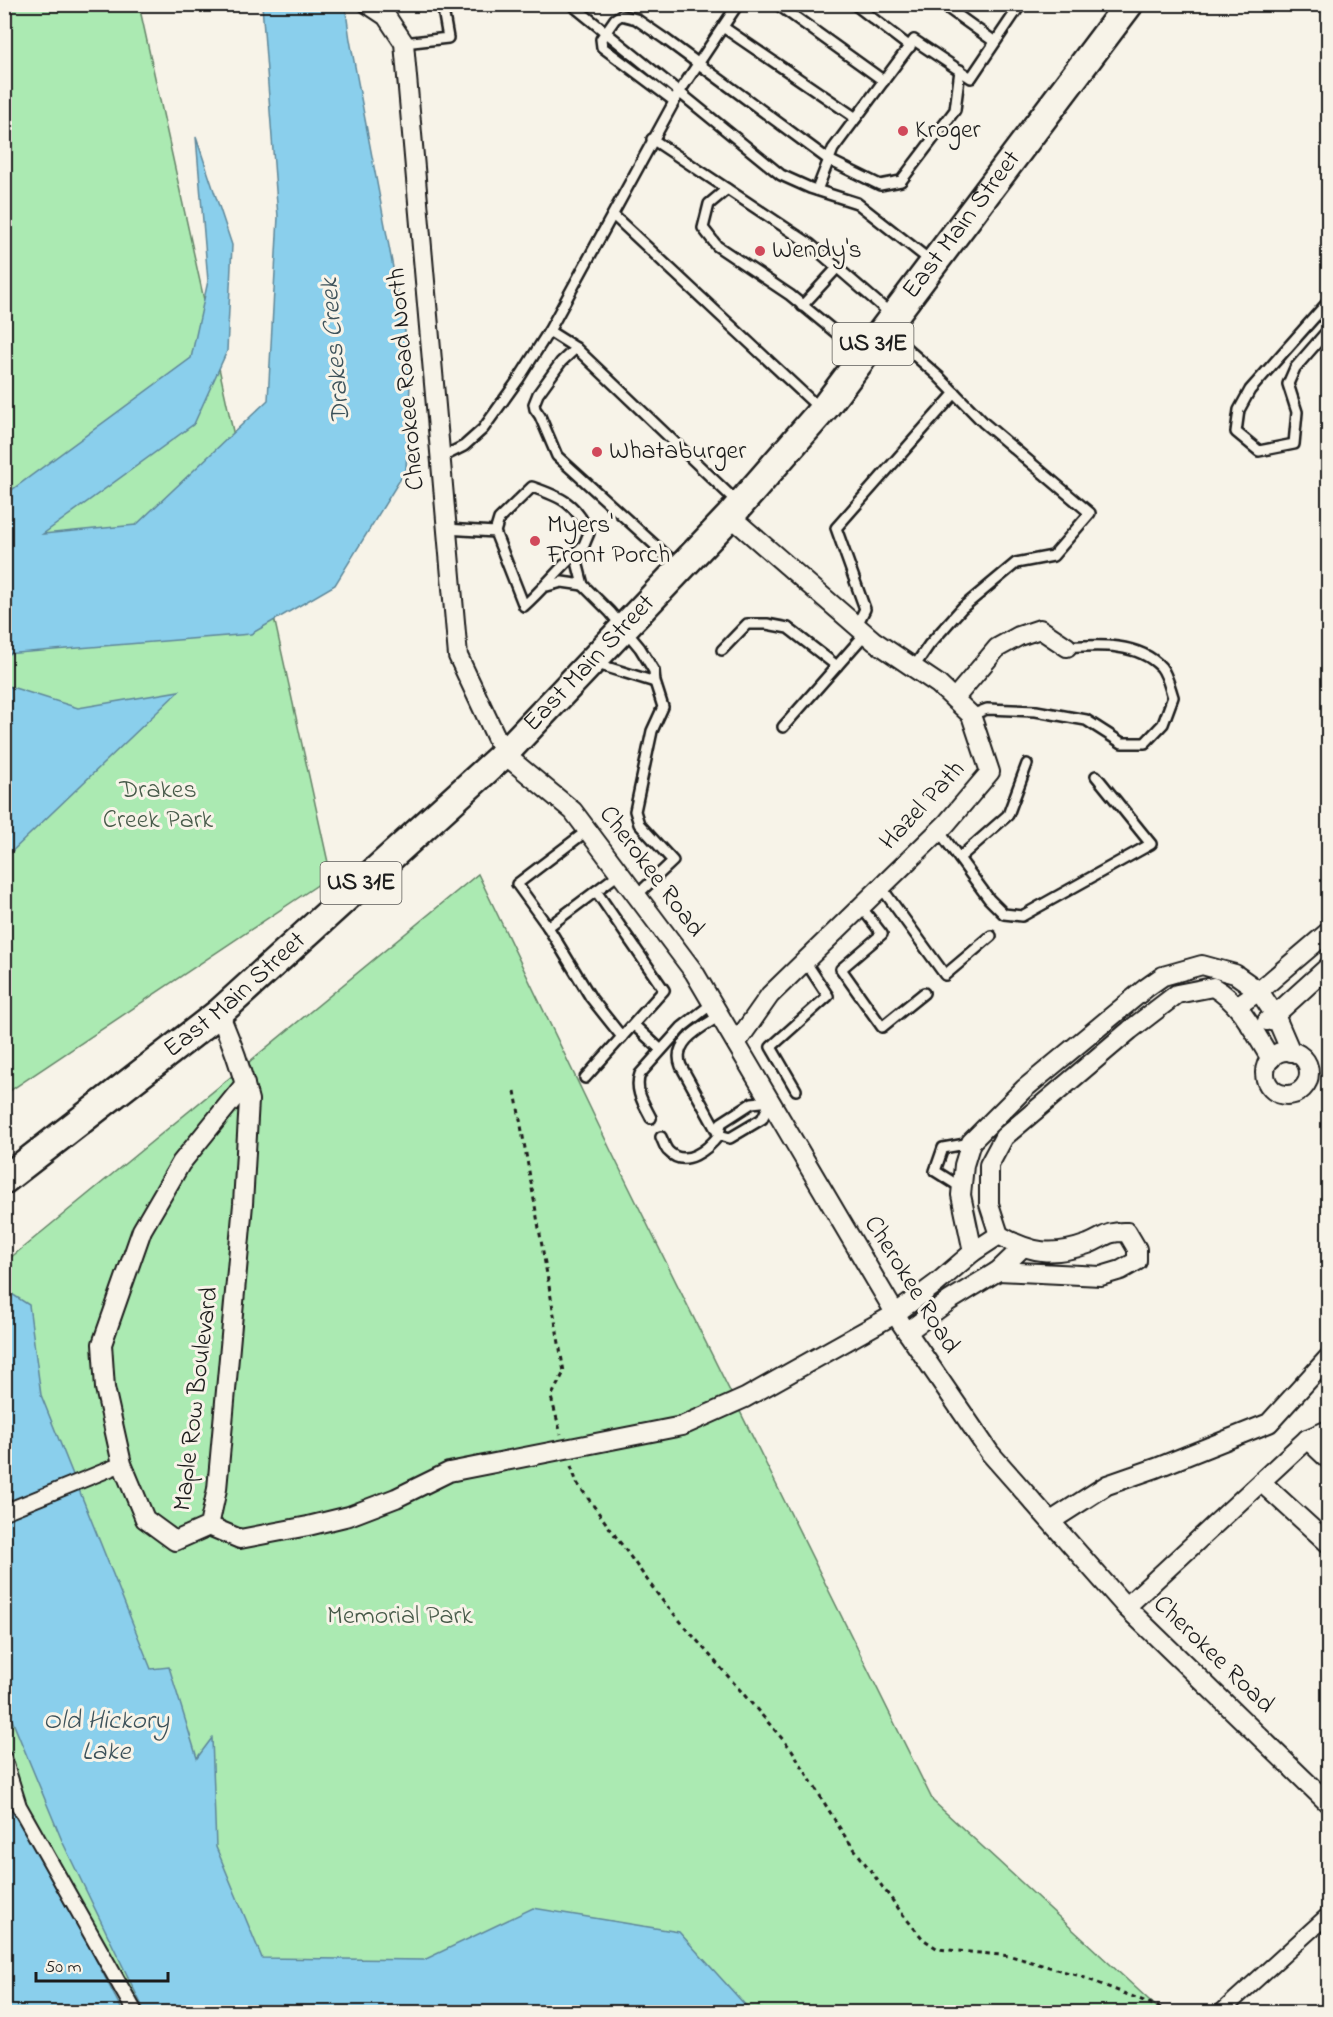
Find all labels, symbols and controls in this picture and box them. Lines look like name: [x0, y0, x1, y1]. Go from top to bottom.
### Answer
place label: Kroger: [915, 112, 982, 150]
marker: Kroger: [896, 124, 910, 138]
street label: East Main Street: [894, 143, 1031, 308]
place label: Wendy's: [772, 232, 862, 270]
marker: Wendy's: [753, 244, 767, 258]
street label: Cherokee Road North: [378, 266, 436, 492]
water label: Drakes Creek: [310, 275, 362, 426]
road number: US 31E: [832, 323, 914, 365]
place label: Whataburger: [609, 433, 747, 471]
marker: Whataburger: [590, 445, 604, 459]
place label: Myers' Front Porch: [546, 507, 670, 575]
marker: Myers' Front Porch: [528, 534, 542, 548]
street label: East Main Street: [515, 586, 665, 741]
street label: Hazel Path: [871, 752, 975, 860]
park label: Drakes Creek Park: [103, 772, 214, 840]
street label: Cherokee Road: [589, 798, 714, 946]
road number: US 31E: [320, 862, 401, 904]
street label: East Main Street: [156, 923, 315, 1068]
street label: Cherokee Road: [853, 1208, 969, 1362]
street label: Maple Row Boulevard: [164, 1284, 230, 1513]
street label: Cherokee Road: [1143, 1587, 1283, 1723]
park label: Memorial Park: [327, 1598, 473, 1636]
water label: Old Hickory Lake: [43, 1702, 170, 1772]
scale bar: [36, 1945, 168, 1983]
text: 50 m: [45, 1955, 82, 1981]

